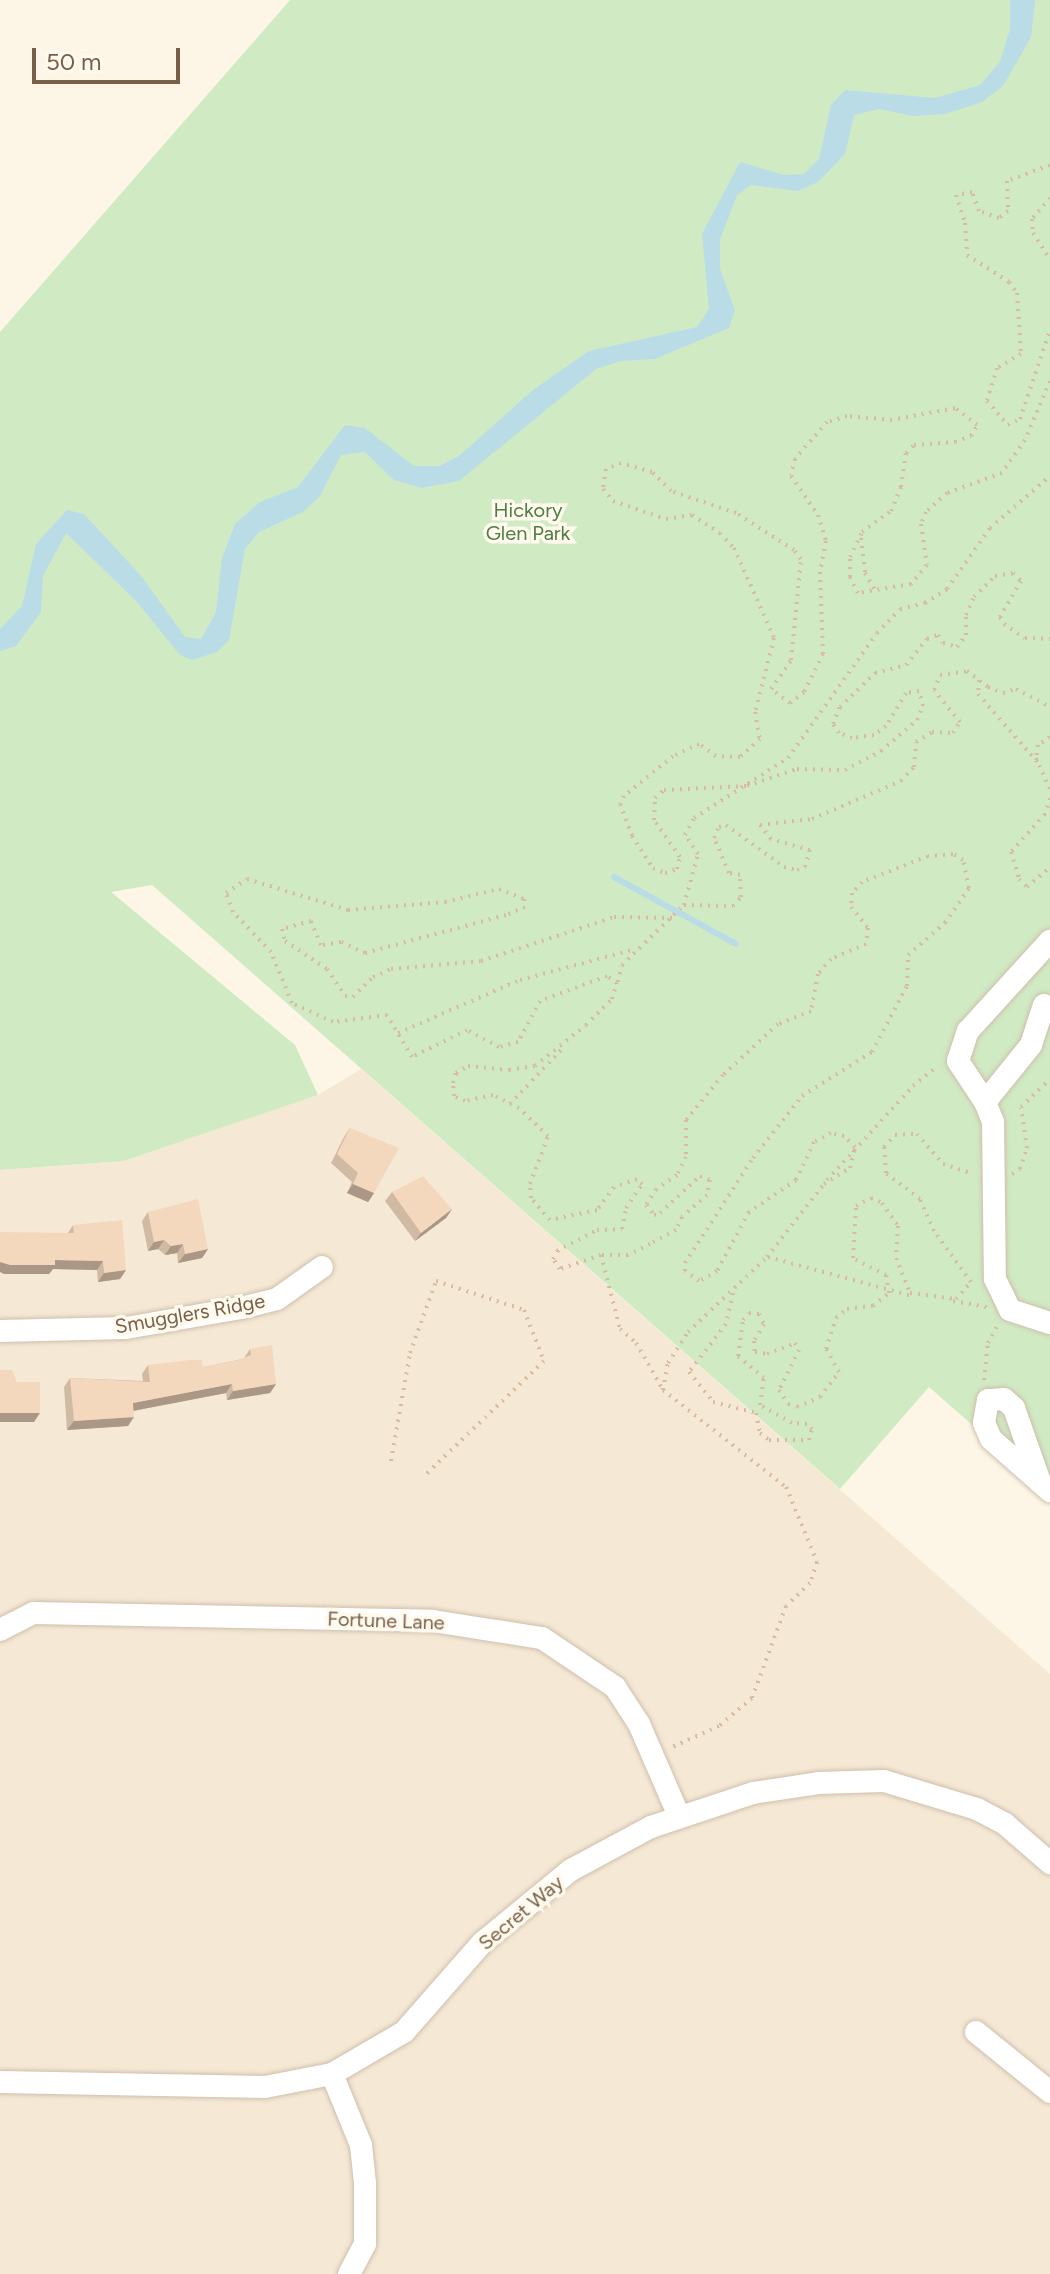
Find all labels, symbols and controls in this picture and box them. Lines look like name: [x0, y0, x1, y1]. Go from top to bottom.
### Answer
scale bar: [36, 32, 184, 82]
text: 50 m: [46, 47, 102, 76]
park label: Hickory Glen Park: [486, 499, 570, 546]
street label: Smugglers Ridge: [113, 1289, 267, 1339]
street label: Fortune Lane: [327, 1607, 445, 1635]
street label: Secret Way: [474, 1871, 568, 1955]

